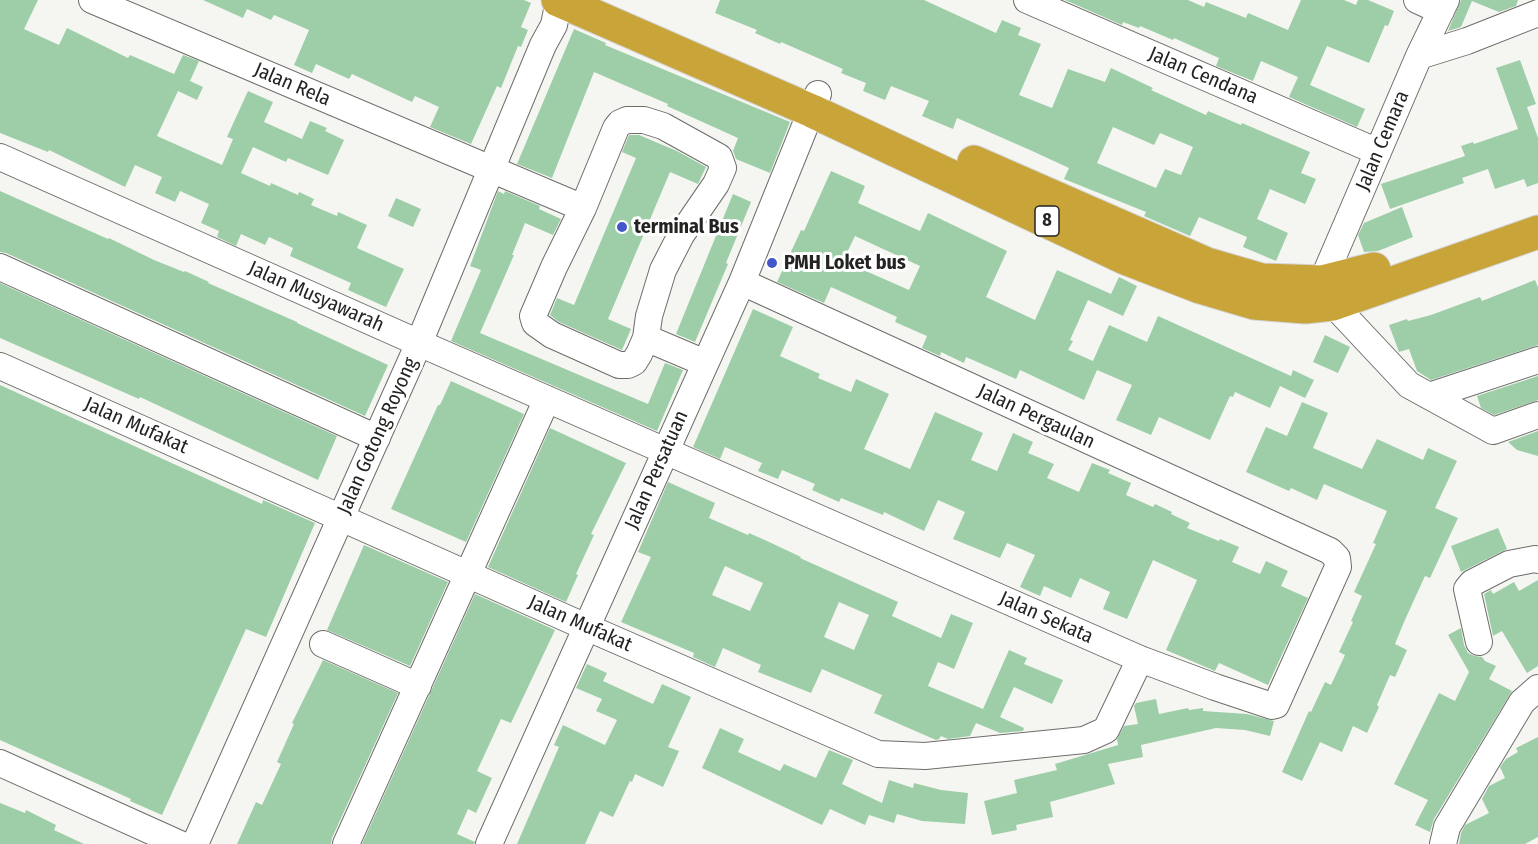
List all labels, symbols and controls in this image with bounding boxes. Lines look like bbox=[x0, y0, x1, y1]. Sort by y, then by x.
street label: Jalan Cendana bbox=[1145, 42, 1261, 110]
street label: Jalan Rela bbox=[250, 58, 334, 112]
street label: Jalan Cemara bbox=[1351, 87, 1415, 195]
road number: 8 bbox=[1035, 206, 1059, 236]
place label: terminal Bus bbox=[634, 215, 739, 239]
marker: terminal Bus bbox=[615, 220, 629, 234]
place label: PMH Loket bus bbox=[784, 251, 906, 275]
street label: Jalan Musyawarah bbox=[244, 256, 388, 338]
marker: PMH Loket bus bbox=[765, 256, 779, 270]
street label: Jalan Gotong Royong bbox=[333, 354, 423, 518]
street label: Jalan Pergaulan bbox=[974, 379, 1098, 455]
street label: Jalan Mufakat bbox=[80, 393, 192, 459]
street label: Jalan Persatuan bbox=[620, 407, 694, 533]
street label: Jalan Sekata bbox=[995, 587, 1097, 649]
street label: Jalan Mufakat bbox=[524, 591, 636, 657]

